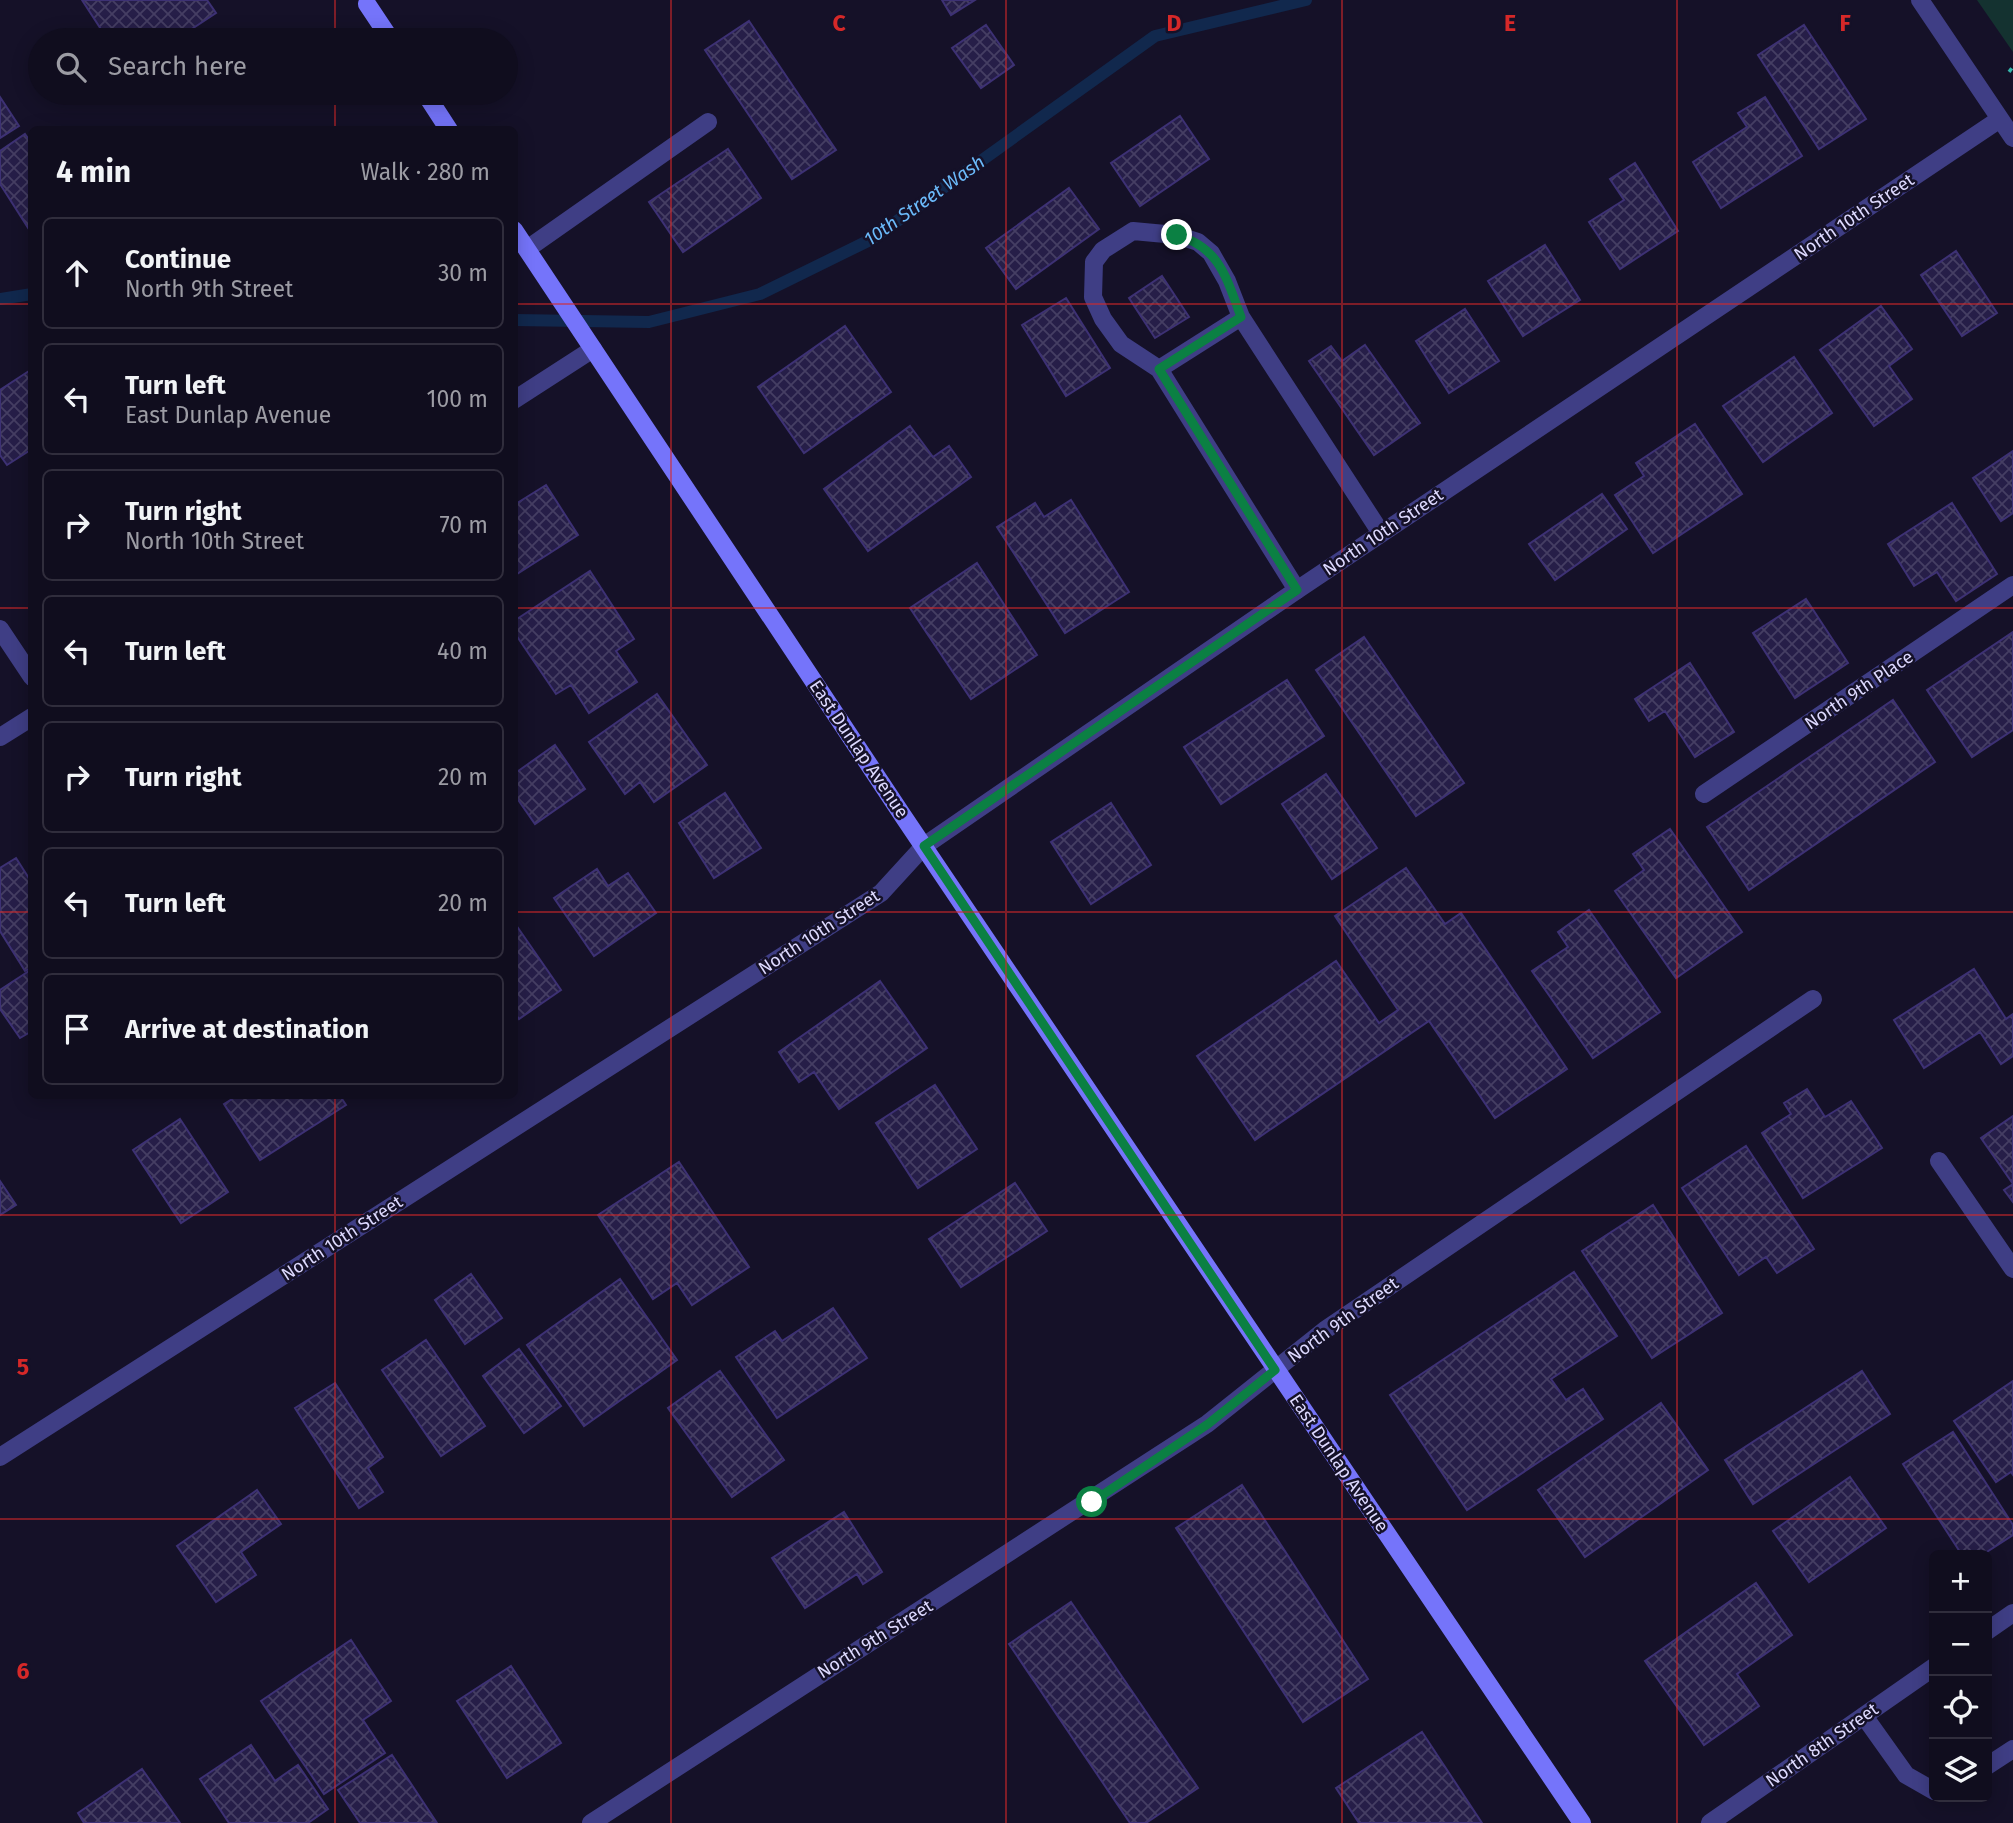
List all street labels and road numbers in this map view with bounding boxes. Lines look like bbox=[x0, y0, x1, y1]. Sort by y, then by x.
street label: North 10th Street bbox=[1790, 168, 1919, 265]
street label: North 10th Street bbox=[1319, 483, 1448, 580]
street label: North 9th Place bbox=[1801, 646, 1917, 734]
street label: East Dunlap Avenue bbox=[805, 676, 913, 822]
street label: North 10th Street bbox=[754, 884, 884, 979]
street label: North 10th Street bbox=[277, 1190, 407, 1285]
street label: North 9th Street bbox=[1283, 1272, 1403, 1368]
street label: East Dunlap Avenue bbox=[1285, 1390, 1393, 1536]
street label: North 9th Street bbox=[813, 1595, 937, 1683]
street label: North 8th Street bbox=[1762, 1698, 1883, 1792]

